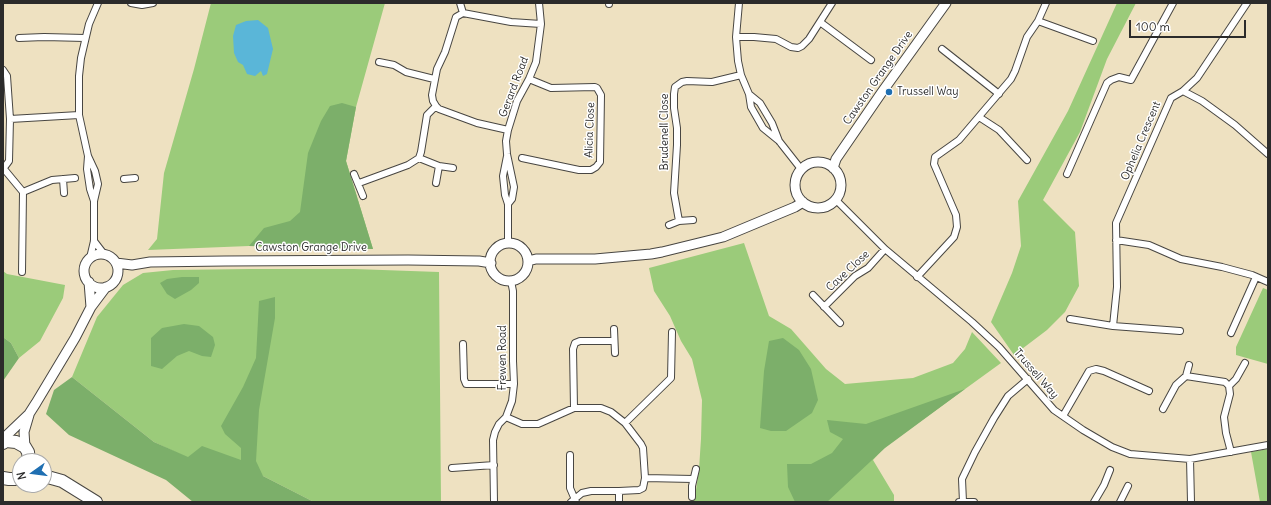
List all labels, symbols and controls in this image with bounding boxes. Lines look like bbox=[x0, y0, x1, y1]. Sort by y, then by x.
scale bar bbox=[1131, 12, 1248, 38]
text: 100 m bbox=[1136, 19, 1170, 34]
street label: Cawston Grange Drive bbox=[841, 28, 915, 128]
street label: Gerard Road bbox=[496, 55, 532, 119]
place label: Trussell Way bbox=[897, 85, 959, 99]
marker: Trussell Way bbox=[884, 87, 894, 97]
street label: Brudenell Close bbox=[658, 93, 672, 171]
street label: Ophelia Crescent bbox=[1118, 100, 1164, 182]
street label: Alicia Close bbox=[582, 102, 598, 158]
street label: Cawston Grange Drive bbox=[255, 241, 367, 255]
street label: Cave Close bbox=[824, 248, 872, 294]
street label: Frewen Road bbox=[496, 325, 510, 391]
street label: Trussell Way bbox=[1011, 346, 1061, 402]
north arrow bbox=[12, 453, 52, 493]
text: N bbox=[14, 470, 29, 481]

